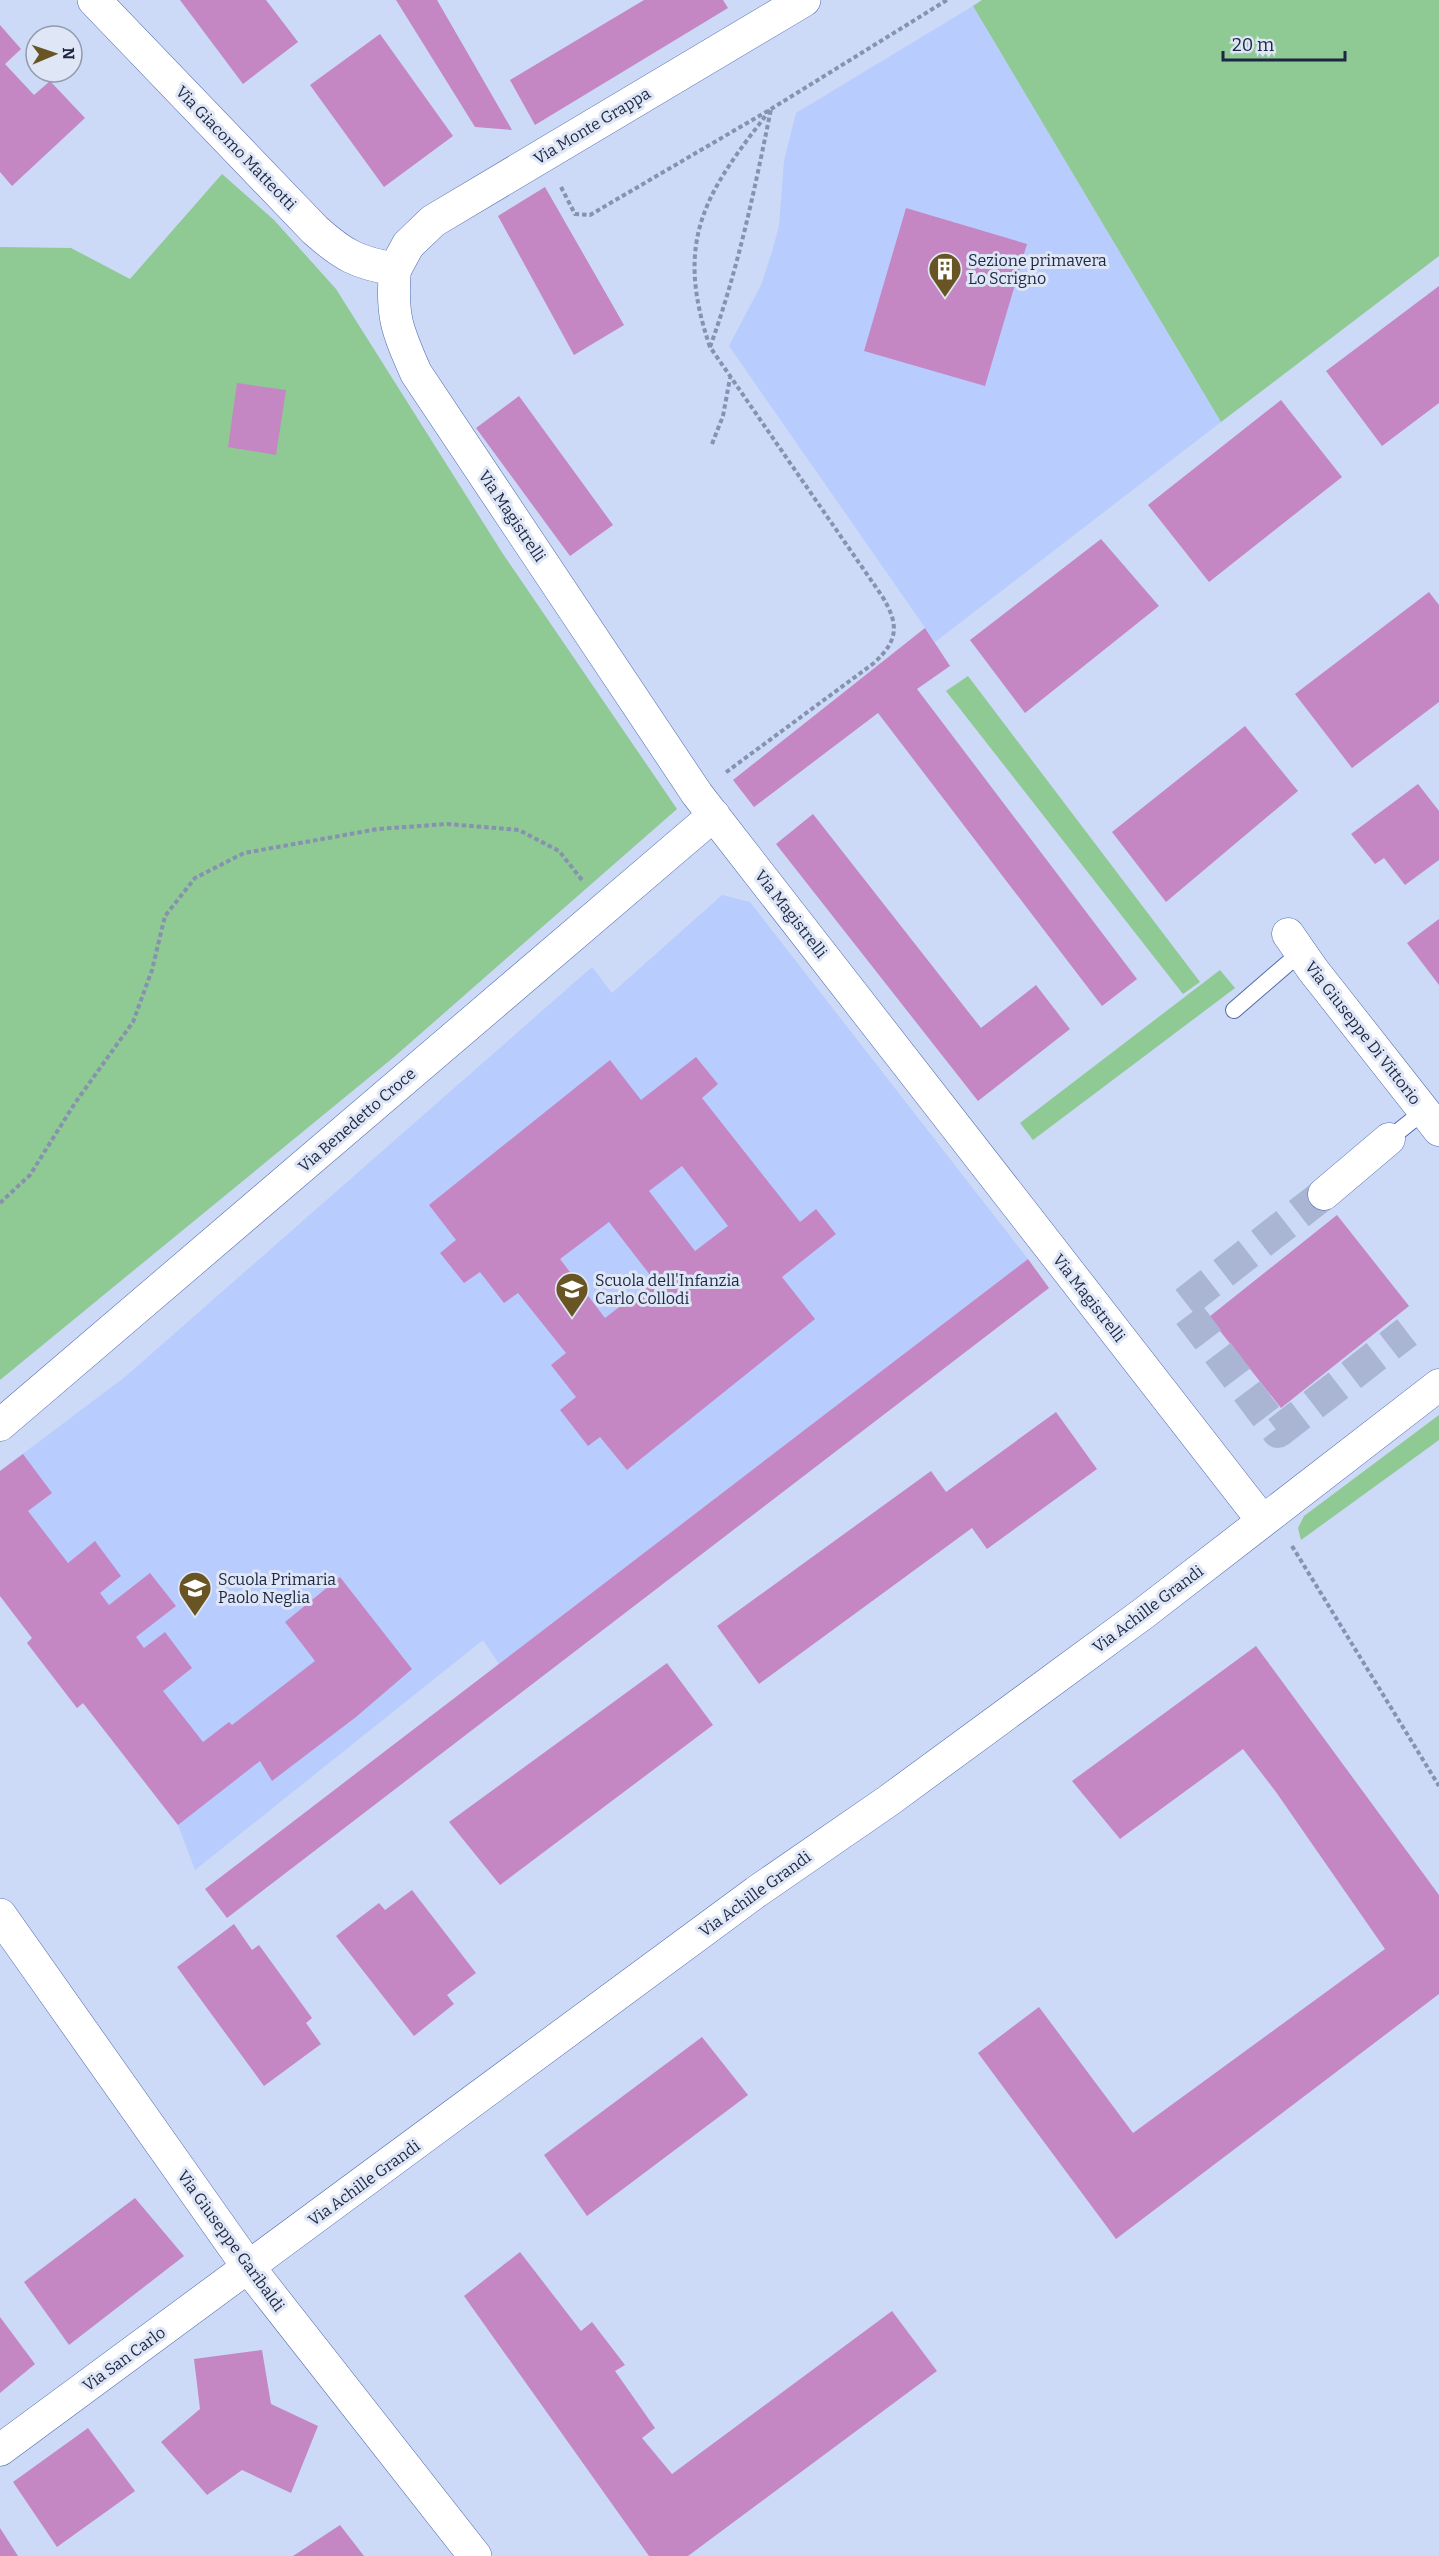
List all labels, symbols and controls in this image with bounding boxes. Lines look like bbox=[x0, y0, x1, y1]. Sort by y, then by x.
north arrow bbox=[24, 24, 84, 84]
scale bar bbox=[1223, 24, 1344, 62]
text: 20 m bbox=[1232, 34, 1274, 56]
text: N bbox=[59, 47, 78, 60]
street label: Via Giacomo Matteotti bbox=[172, 82, 300, 214]
street label: Via Monte Grappa bbox=[530, 84, 654, 168]
building icon: Sezione primavera Lo Scrigno bbox=[927, 251, 963, 298]
place label: Sezione primavera Lo Scrigno bbox=[968, 251, 1107, 288]
street label: Via Magistrelli bbox=[474, 467, 550, 565]
street label: Via Magistrelli bbox=[751, 866, 831, 962]
street label: Via Giuseppe Di Vittorio bbox=[1301, 958, 1425, 1108]
street label: Via Benedetto Croce bbox=[295, 1064, 419, 1176]
street label: Via Magistrelli bbox=[1049, 1250, 1129, 1346]
school or university icon: Scuola dell'Infanzia Carlo Collodi bbox=[554, 1271, 590, 1318]
place label: Scuola dell'Infanzia Carlo Collodi bbox=[595, 1271, 740, 1308]
street label: Via Achille Grandi bbox=[1089, 1561, 1207, 1657]
school or university icon: Scuola Primaria Paolo Neglia bbox=[177, 1570, 213, 1617]
place label: Scuola Primaria Paolo Neglia bbox=[218, 1570, 336, 1607]
street label: Via Achille Grandi bbox=[696, 1847, 815, 1941]
street label: Via Achille Grandi bbox=[305, 2136, 424, 2230]
street label: Via Giuseppe Garibaldi bbox=[173, 2167, 289, 2315]
street label: Via San Carlo bbox=[79, 2323, 169, 2395]

